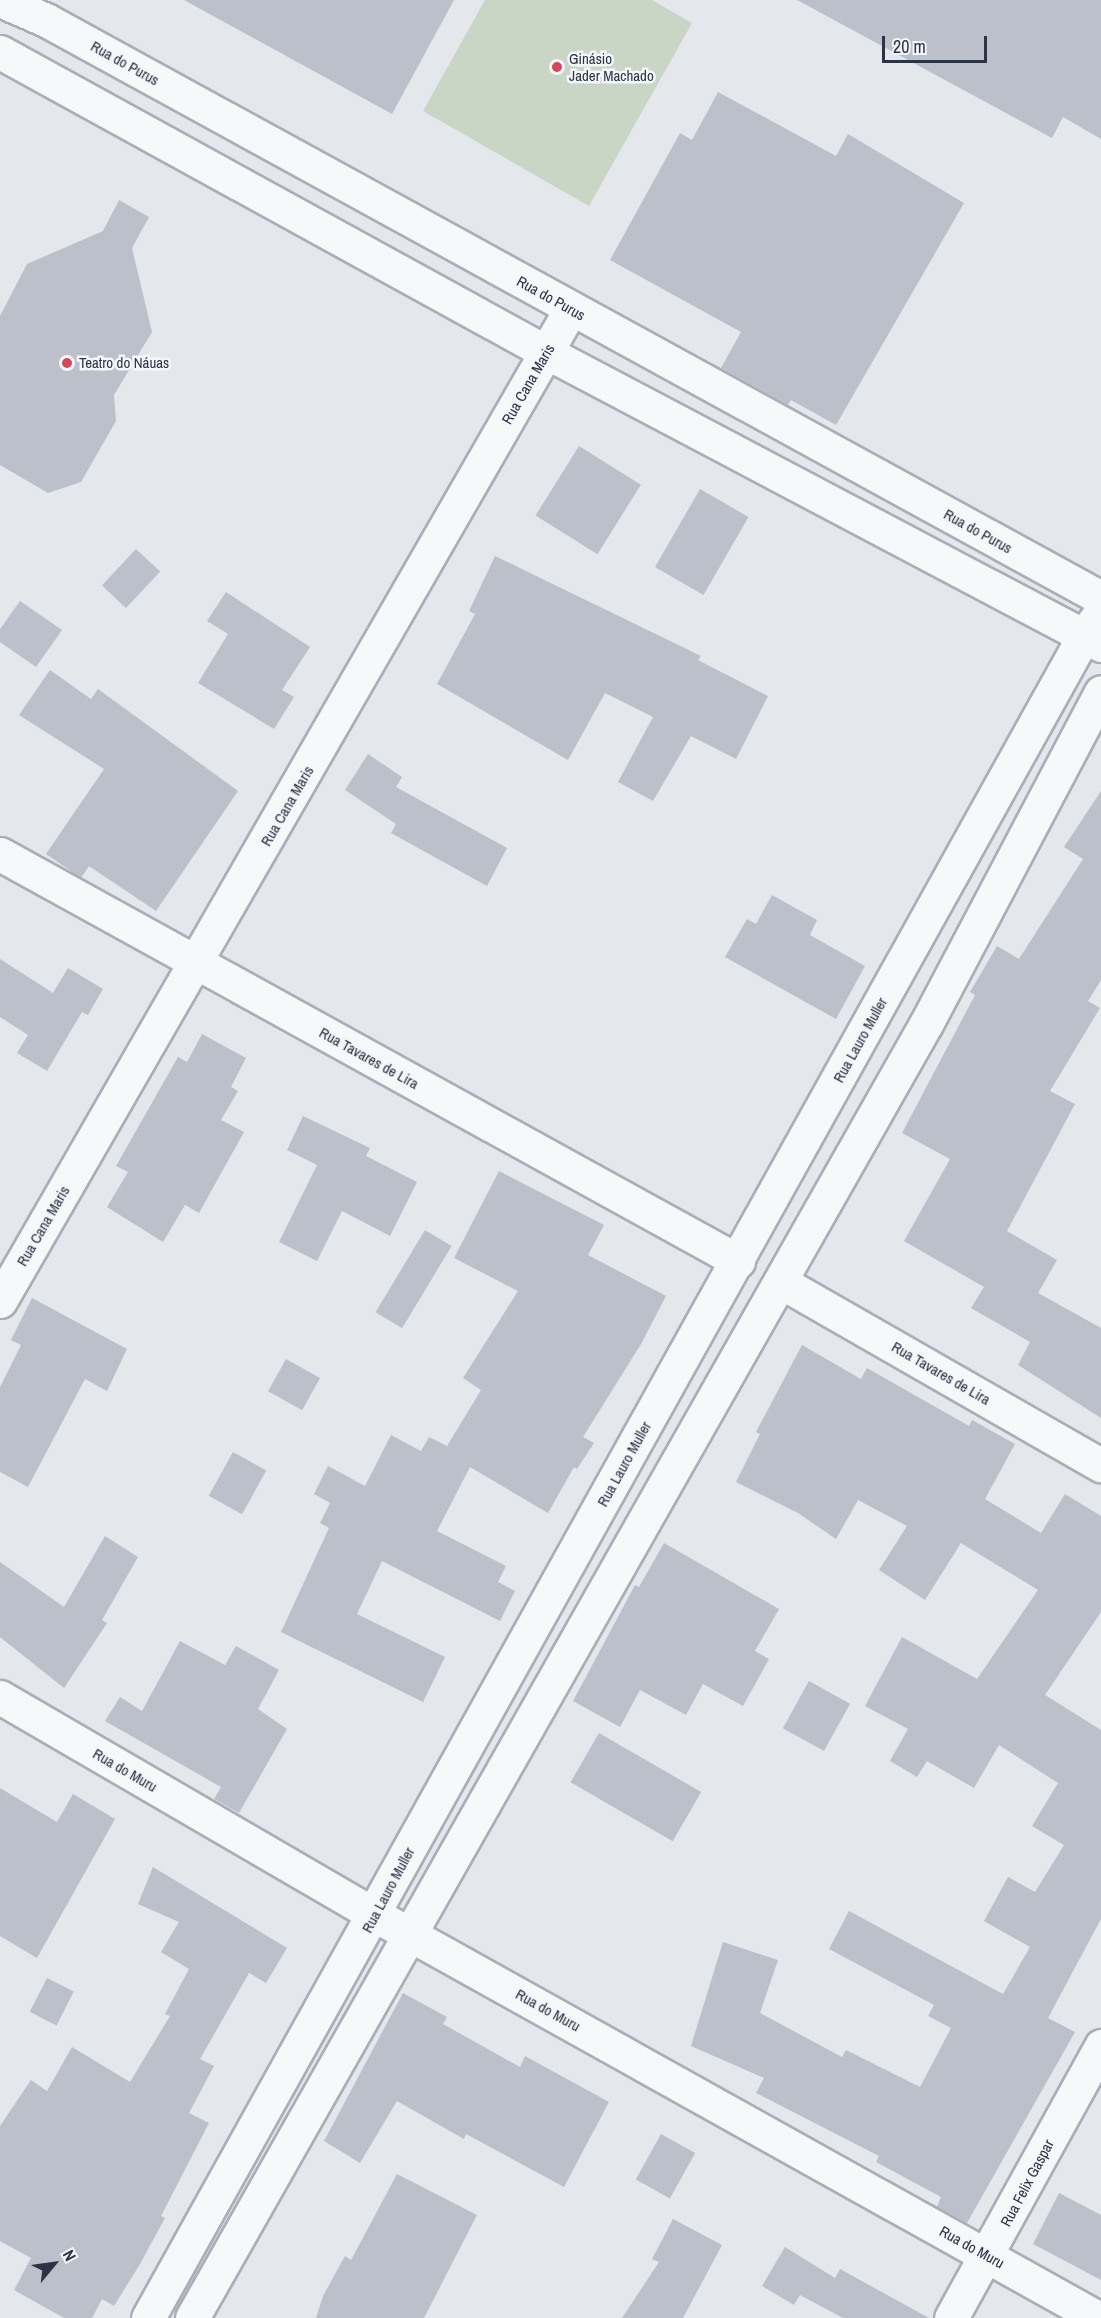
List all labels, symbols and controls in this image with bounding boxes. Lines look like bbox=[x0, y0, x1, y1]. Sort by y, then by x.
scale bar bbox=[885, 24, 990, 62]
text: 20 m bbox=[893, 34, 926, 59]
street label: Rua do Purus bbox=[88, 37, 162, 89]
place label: Ginásio Jader Machado bbox=[569, 49, 654, 84]
marker: Ginásio Jader Machado bbox=[550, 60, 564, 74]
street label: Rua do Purus bbox=[514, 272, 588, 324]
street label: Rua Cana Maris bbox=[498, 341, 558, 427]
place label: Teatro do Náuas bbox=[79, 354, 169, 372]
marker: Teatro do Náuas bbox=[60, 356, 74, 370]
street label: Rua do Purus bbox=[941, 505, 1015, 557]
street label: Rua Cana Maris bbox=[257, 763, 317, 849]
street label: Rua Lauro Muller bbox=[829, 994, 891, 1086]
street label: Rua Tavares de Lira bbox=[316, 1023, 422, 1093]
street label: Rua Cana Maris bbox=[13, 1183, 73, 1269]
street label: Rua Tavares de Lira bbox=[888, 1337, 994, 1409]
street label: Rua Lauro Muller bbox=[593, 1418, 655, 1510]
street label: Rua do Muru bbox=[90, 1744, 160, 1796]
street label: Rua Lauro Muller bbox=[358, 1844, 418, 1936]
street label: Rua do Muru bbox=[513, 1985, 583, 2035]
street label: Rua Felix Gaspar bbox=[997, 2136, 1057, 2230]
street label: Rua do Muru bbox=[937, 2222, 1007, 2272]
north arrow bbox=[24, 2234, 84, 2294]
text: N bbox=[58, 2246, 82, 2265]

